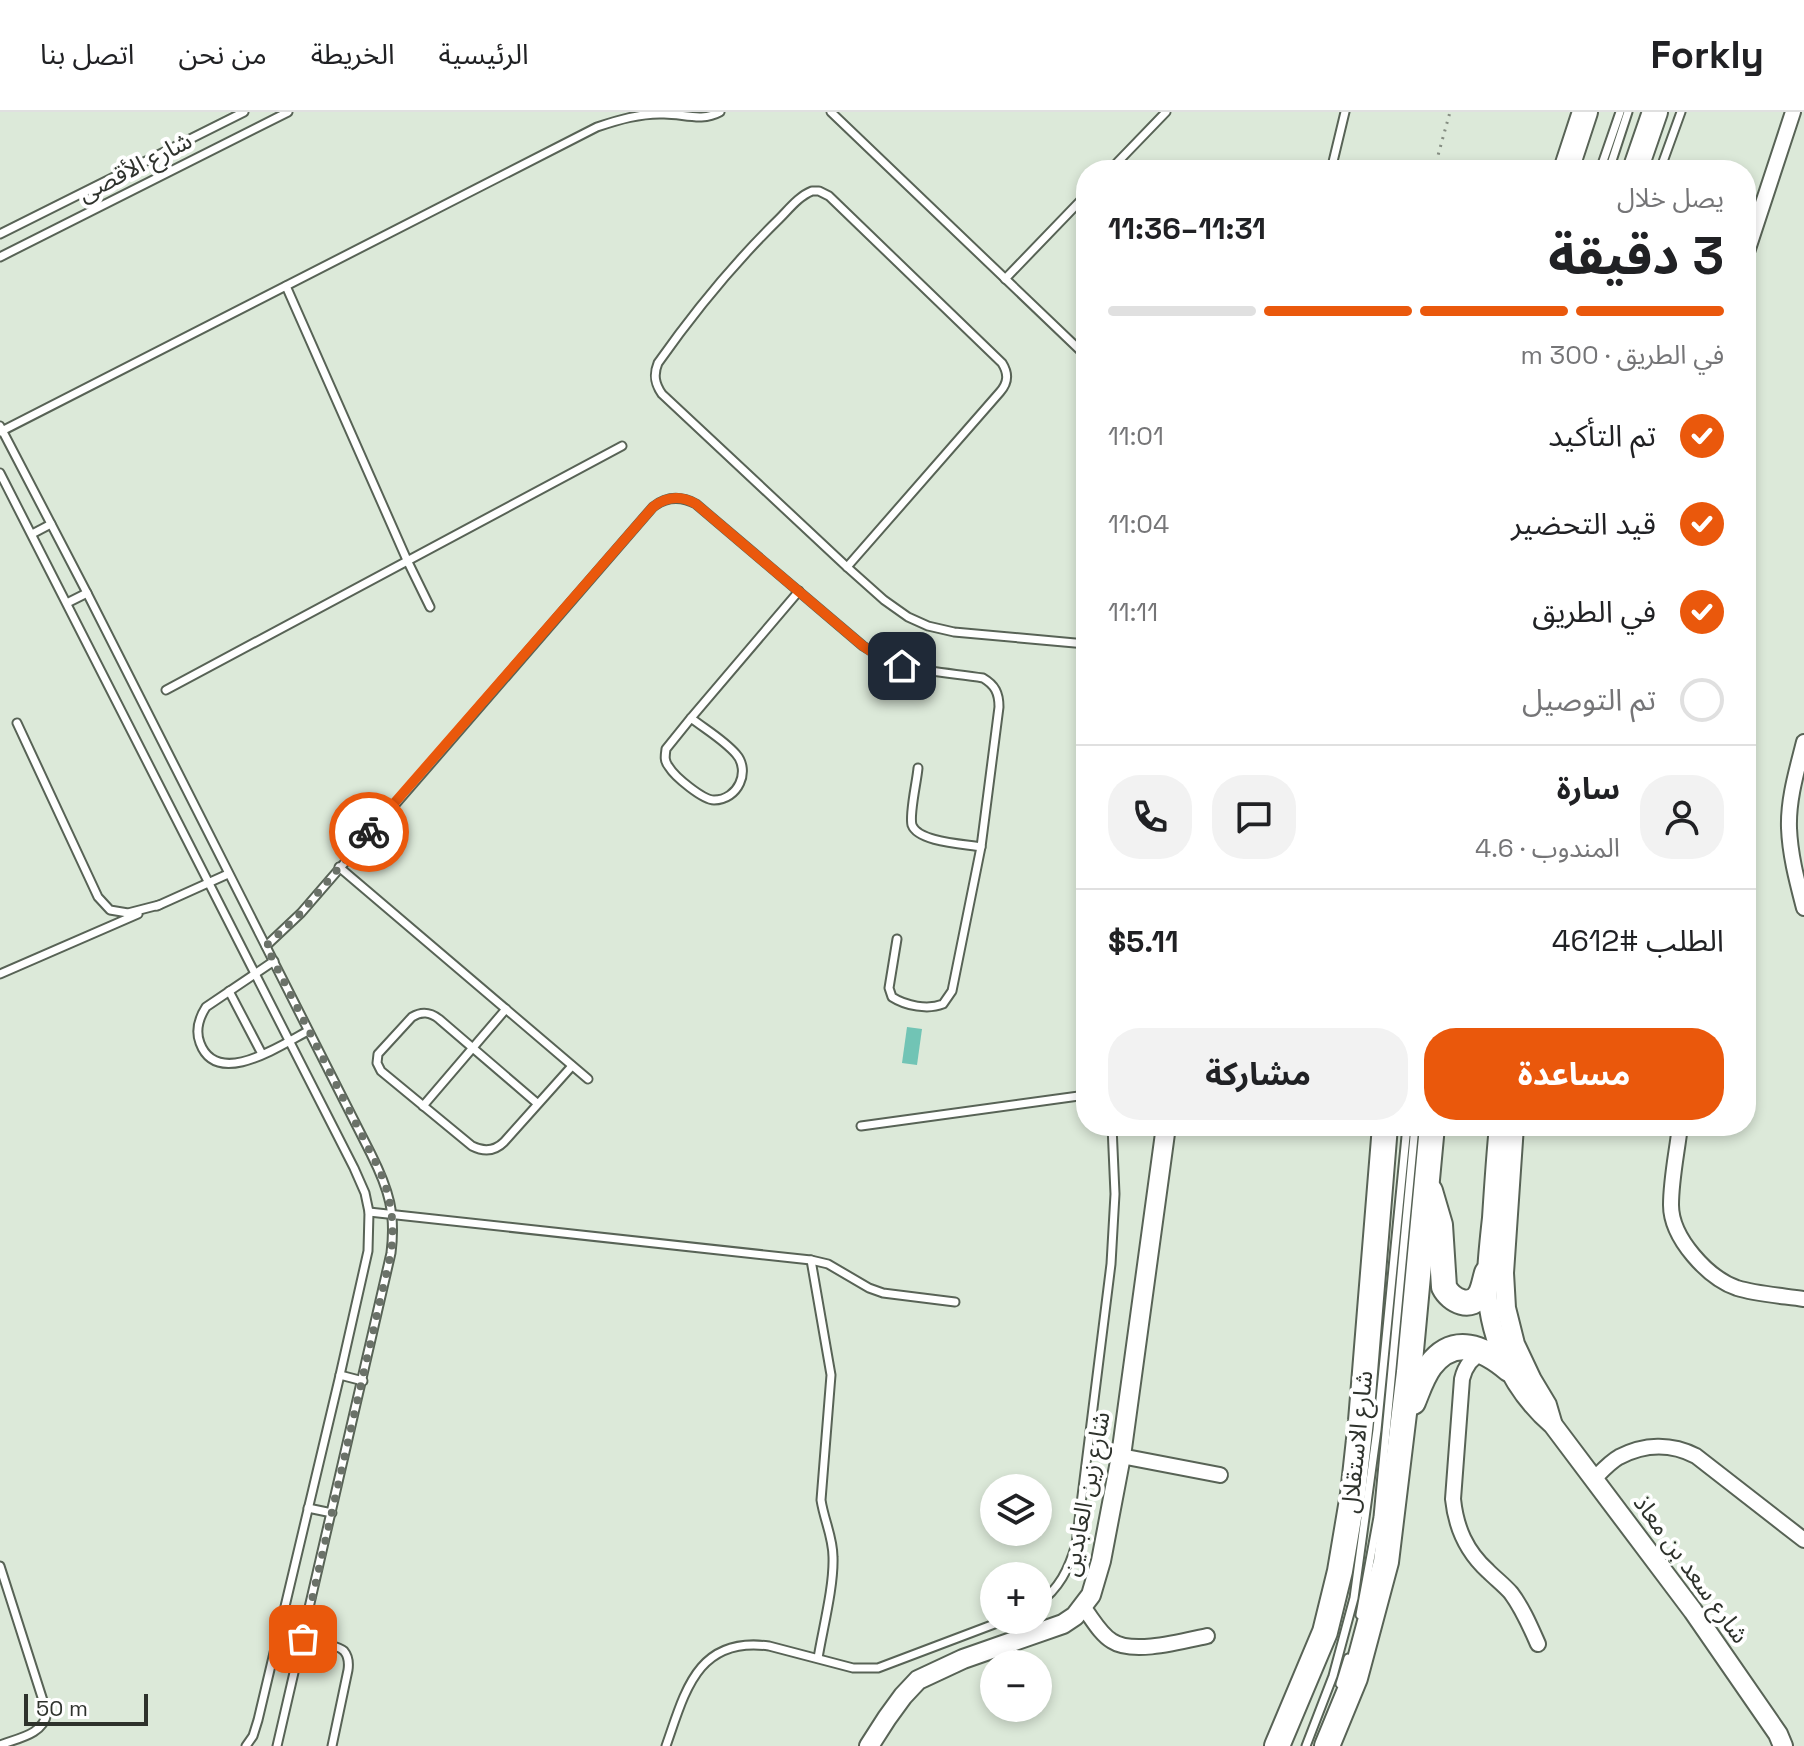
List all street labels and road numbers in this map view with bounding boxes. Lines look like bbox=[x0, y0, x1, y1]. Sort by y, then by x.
street label: شارع الأقصى bbox=[73, 125, 198, 210]
street label: شارع الاستقلال bbox=[1334, 1369, 1381, 1515]
street label: شارع زين العابدين bbox=[1054, 1409, 1119, 1579]
street label: شارع سعد بن معاذ bbox=[1625, 1488, 1756, 1651]

